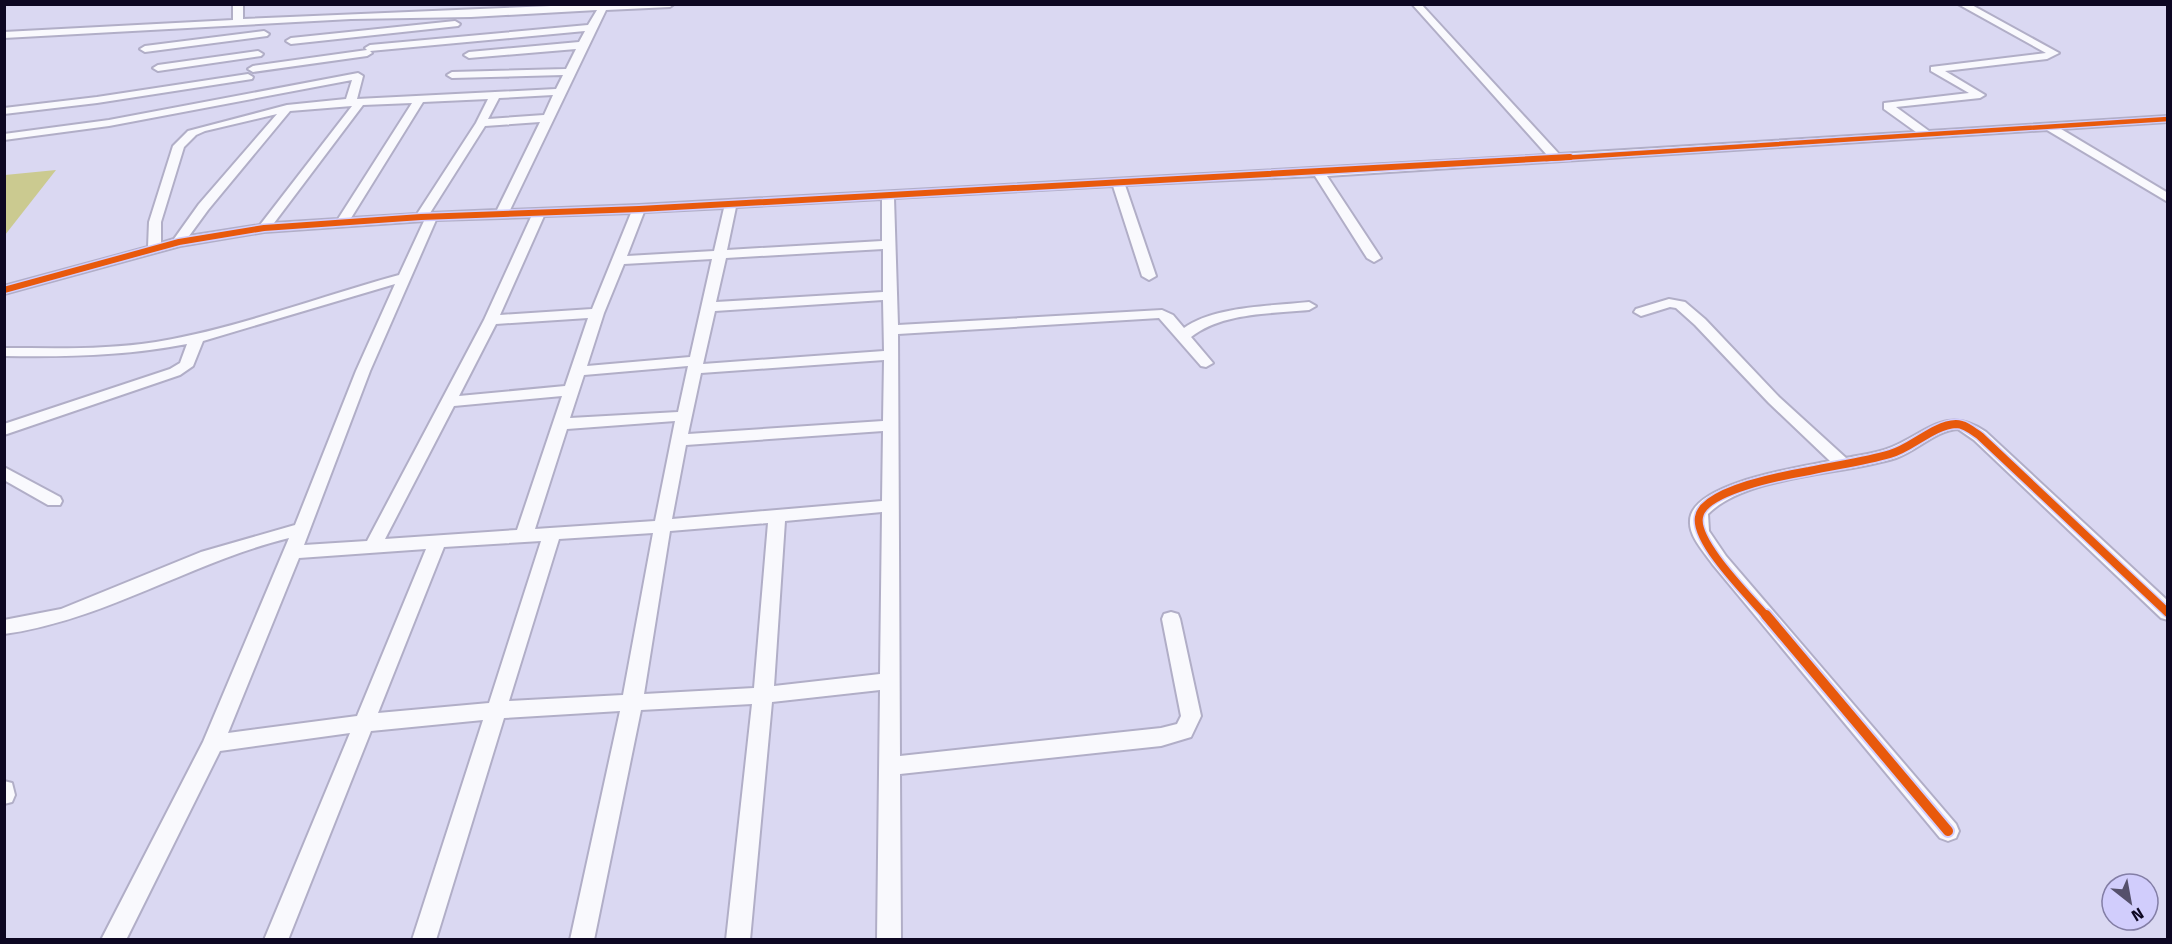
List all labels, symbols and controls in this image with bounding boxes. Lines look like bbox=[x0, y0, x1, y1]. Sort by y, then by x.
north arrow bbox=[2100, 872, 2160, 932]
text: N bbox=[2128, 904, 2147, 925]

